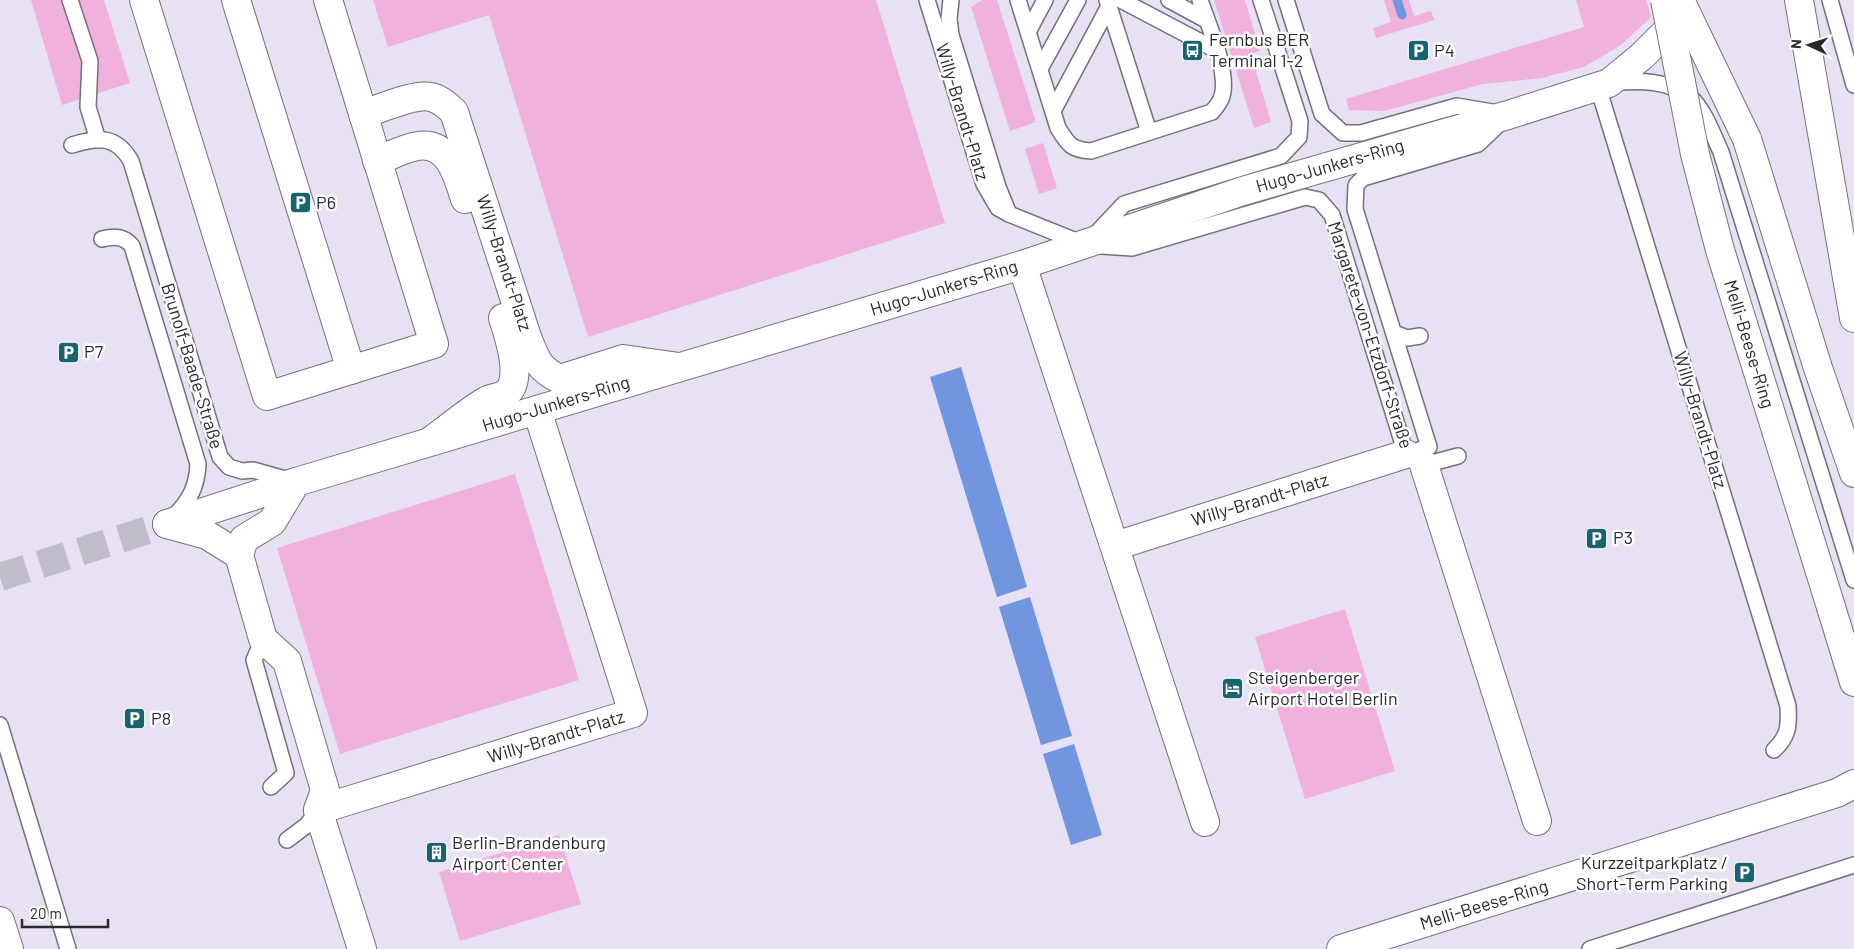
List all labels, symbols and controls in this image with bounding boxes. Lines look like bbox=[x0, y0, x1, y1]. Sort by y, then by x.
north arrow bbox=[1784, 20, 1834, 70]
place label: Fernbus BER Terminal 1-2 bbox=[1209, 28, 1309, 71]
bus stop icon: Fernbus BER Terminal 1-2 bbox=[1181, 38, 1205, 62]
parking icon: P4 bbox=[1406, 39, 1430, 63]
place label: P4 bbox=[1434, 39, 1455, 61]
text: N bbox=[1787, 39, 1804, 49]
street label: Willy-Brandt-Platz bbox=[932, 41, 994, 183]
street label: Hugo-Junkers-Ring bbox=[1253, 133, 1406, 197]
parking icon: P6 bbox=[288, 191, 312, 215]
place label: P6 bbox=[316, 191, 336, 213]
street label: Willy-Brandt-Platz bbox=[473, 192, 537, 334]
street label: Margarete-von-Etzdorf-Straße bbox=[1324, 218, 1418, 451]
street label: Hugo-Junkers-Ring bbox=[867, 254, 1020, 320]
street label: Melli-Beese-Ring bbox=[1720, 277, 1780, 411]
street label: Brunolf-Baade-Straße bbox=[157, 280, 229, 451]
parking icon: P7 bbox=[56, 340, 80, 364]
place label: P7 bbox=[84, 340, 104, 362]
street label: Willy-Brandt-Platz bbox=[1670, 349, 1732, 491]
street label: Hugo-Junkers-Ring bbox=[479, 370, 632, 436]
street label: Willy-Brandt-Platz bbox=[1189, 468, 1331, 530]
parking icon: P3 bbox=[1585, 526, 1609, 550]
place label: P3 bbox=[1613, 526, 1633, 548]
place label: Steigenberger Airport Hotel Berlin bbox=[1248, 666, 1398, 709]
hotel icon: Steigenberger Airport Hotel Berlin bbox=[1220, 676, 1244, 700]
street label: Willy-Brandt-Platz bbox=[485, 705, 627, 767]
parking icon: P8 bbox=[123, 707, 147, 731]
place label: P8 bbox=[151, 707, 171, 729]
place label: Berlin-Brandenburg Airport Center bbox=[452, 831, 606, 874]
building icon: Berlin-Brandenburg Airport Center bbox=[424, 841, 448, 865]
place label: Kurzzeitparkplatz / Short-Term Parking bbox=[1576, 851, 1728, 894]
parking icon: Kurzzeitparkplatz / Short-Term Parking bbox=[1732, 861, 1756, 885]
street label: Melli-Beese-Ring bbox=[1417, 874, 1551, 934]
scale bar bbox=[22, 896, 109, 928]
text: 20 m bbox=[30, 904, 62, 922]

